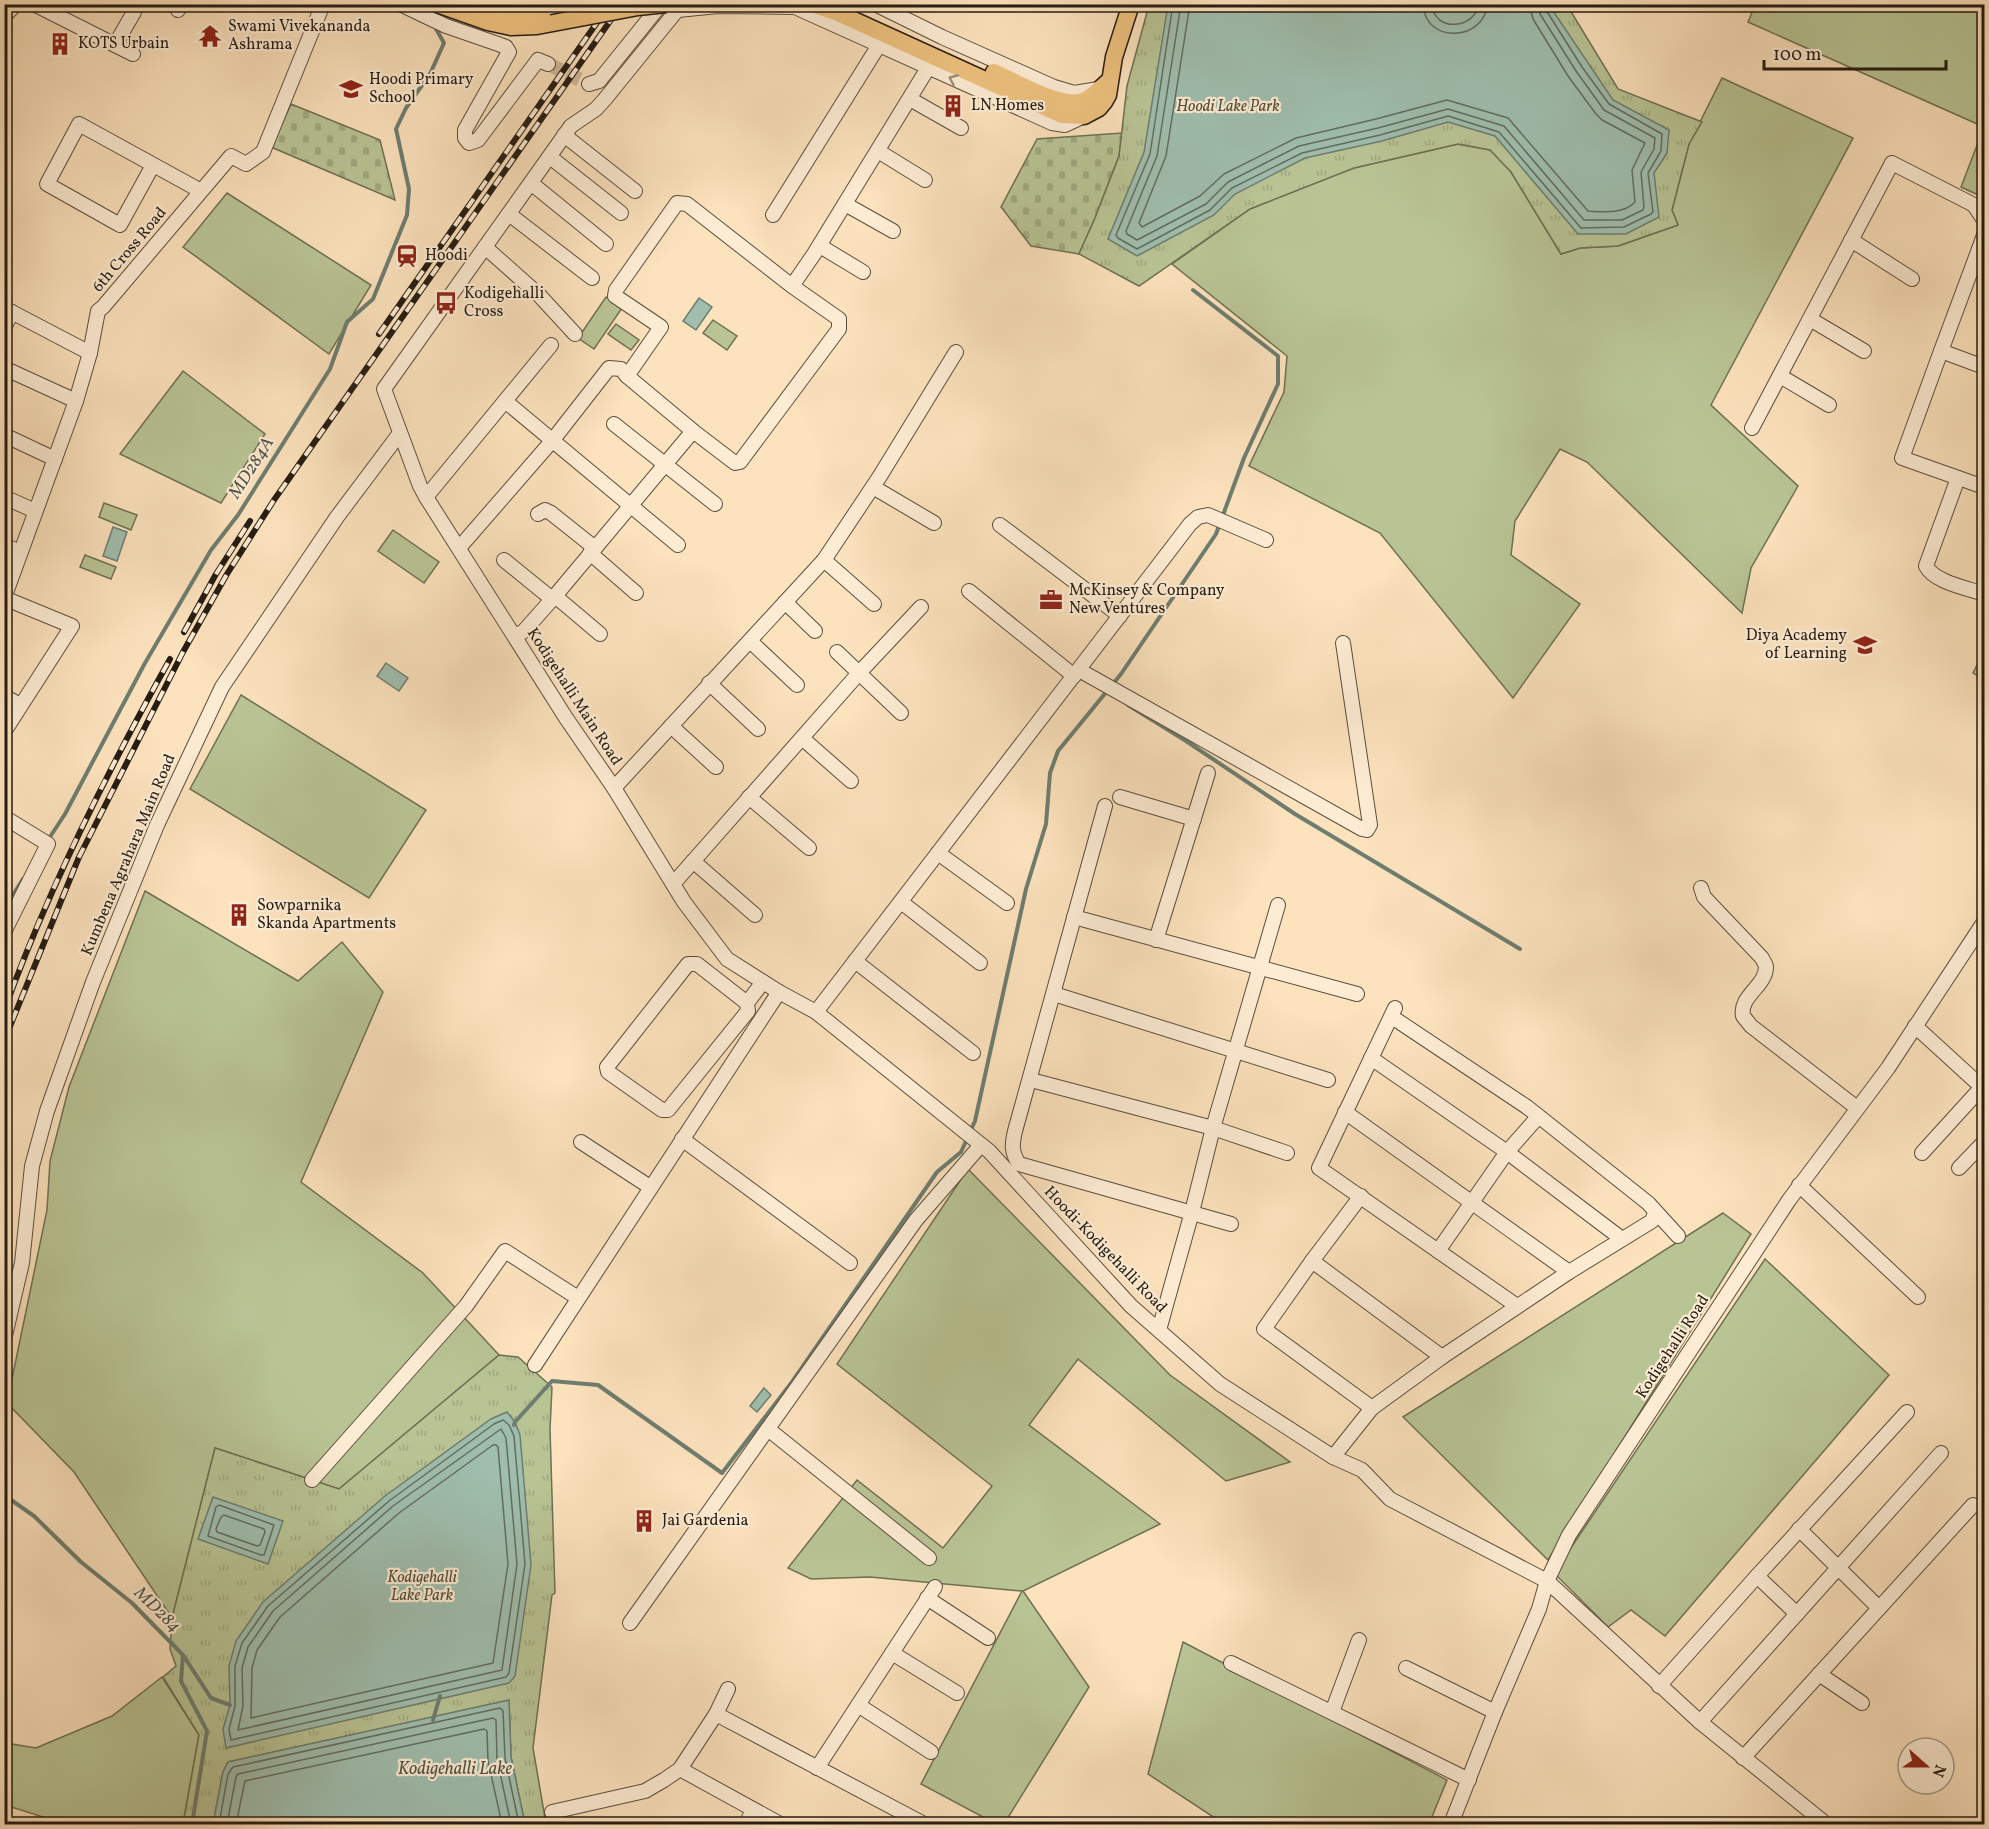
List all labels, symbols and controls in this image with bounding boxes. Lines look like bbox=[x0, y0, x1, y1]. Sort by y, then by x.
place label: Swami Vivekananda Ashrama bbox=[228, 16, 371, 56]
temple icon: Swami Vivekananda Ashrama bbox=[197, 23, 223, 49]
building icon: KOTS Urbain bbox=[47, 31, 73, 57]
place label: KOTS Urbain bbox=[78, 33, 169, 55]
scale bar bbox=[1764, 33, 1946, 71]
text: 100 m bbox=[1773, 43, 1822, 68]
place label: Hoodi Primary School bbox=[369, 69, 474, 109]
one-way arrow bbox=[948, 75, 959, 87]
school or university icon: Hoodi Primary School bbox=[338, 76, 364, 102]
building icon: LN Homes bbox=[940, 93, 966, 119]
place label: LN Homes bbox=[971, 95, 1044, 117]
park label: Hoodi Lake Park bbox=[1176, 96, 1280, 118]
street label: 6th Cross Road bbox=[88, 203, 172, 297]
station icon: Hoodi bbox=[394, 243, 420, 269]
place label: Hoodi bbox=[425, 245, 468, 267]
place label: Kodigehalli Cross bbox=[464, 283, 544, 323]
bus stop icon: Kodigehalli Cross bbox=[433, 290, 459, 316]
water label: MD284A bbox=[223, 432, 281, 505]
place label: McKinsey & Company New Ventures bbox=[1069, 580, 1225, 620]
office icon: McKinsey & Company New Ventures bbox=[1038, 587, 1064, 613]
street label: Kodigehalli Main Road bbox=[521, 624, 627, 770]
place label: Diya Academy of Learning bbox=[1746, 625, 1847, 665]
school or university icon: Diya Academy of Learning bbox=[1852, 632, 1878, 658]
street label: Kumbena Agrahara Main Road bbox=[76, 751, 182, 959]
place label: Sowparnika Skanda Apartments bbox=[257, 895, 396, 935]
building icon: Sowparnika Skanda Apartments bbox=[226, 902, 252, 928]
street label: Hoodi-Kodigehalli Road bbox=[1038, 1182, 1172, 1318]
street label: Kodigehalli Road bbox=[1631, 1291, 1715, 1403]
building icon: Jai Gardenia bbox=[631, 1508, 657, 1534]
place label: Jai Gardenia bbox=[662, 1510, 749, 1532]
park label: Kodigehalli Lake Park bbox=[387, 1567, 458, 1607]
water label: MD284 bbox=[127, 1581, 186, 1639]
north arrow bbox=[1896, 1736, 1956, 1796]
water label: Kodigehalli Lake bbox=[398, 1757, 513, 1782]
text: N bbox=[1926, 1761, 1950, 1780]

